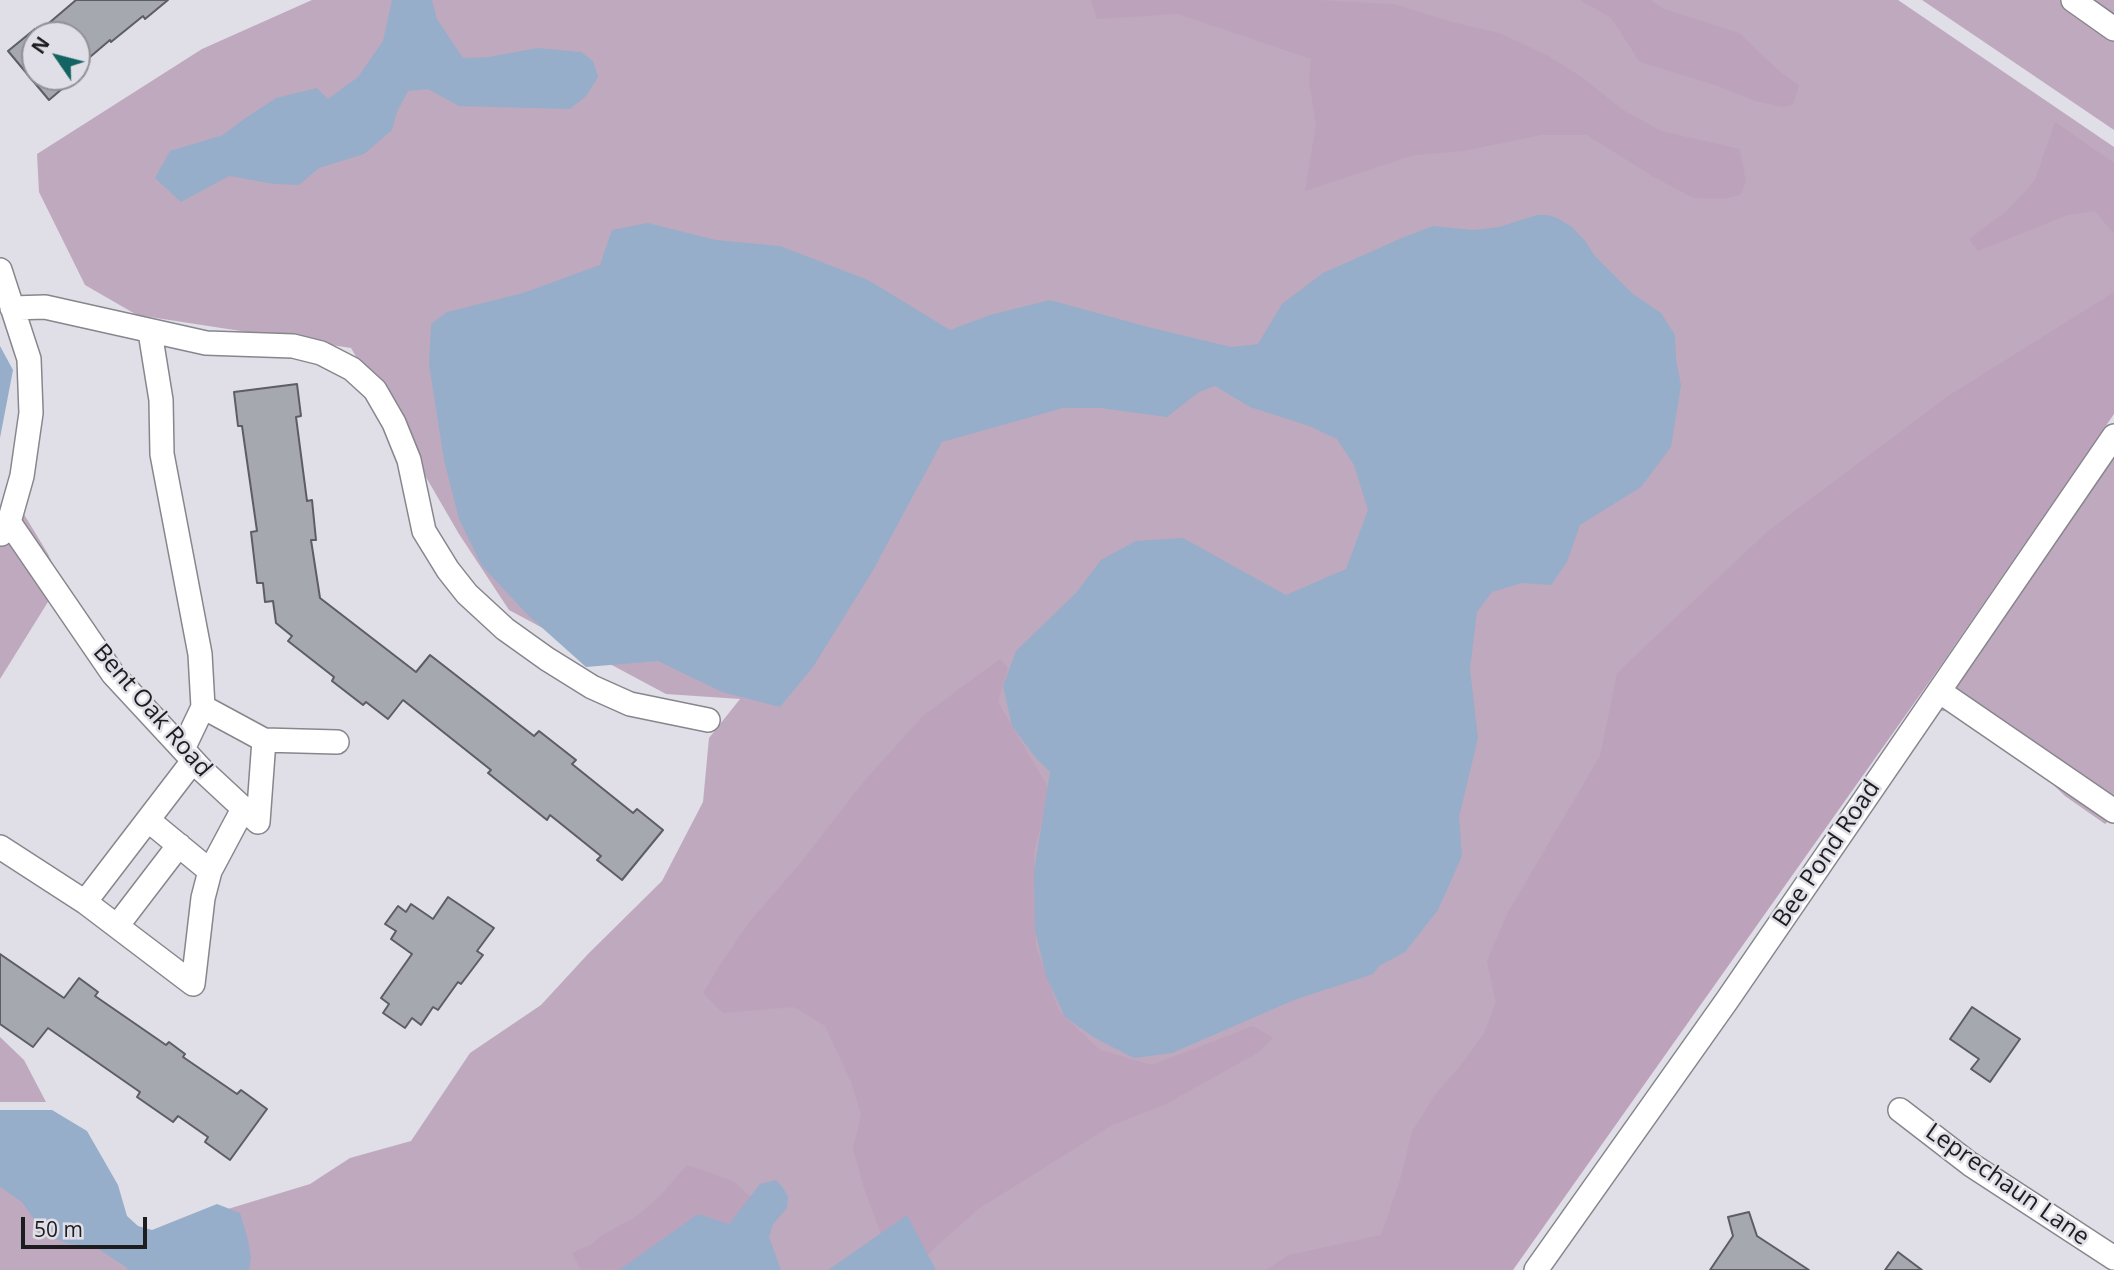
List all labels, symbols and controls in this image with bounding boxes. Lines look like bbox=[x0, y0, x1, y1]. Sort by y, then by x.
north arrow bbox=[21, 21, 91, 91]
text: N bbox=[25, 31, 56, 59]
street label: Bent Oak Road bbox=[86, 639, 218, 783]
street label: Bee Pond Road bbox=[1767, 775, 1887, 933]
street label: Leprechaun Lane bbox=[1920, 1118, 2094, 1252]
scale bar bbox=[24, 1204, 150, 1248]
text: 50 m bbox=[34, 1215, 83, 1243]

